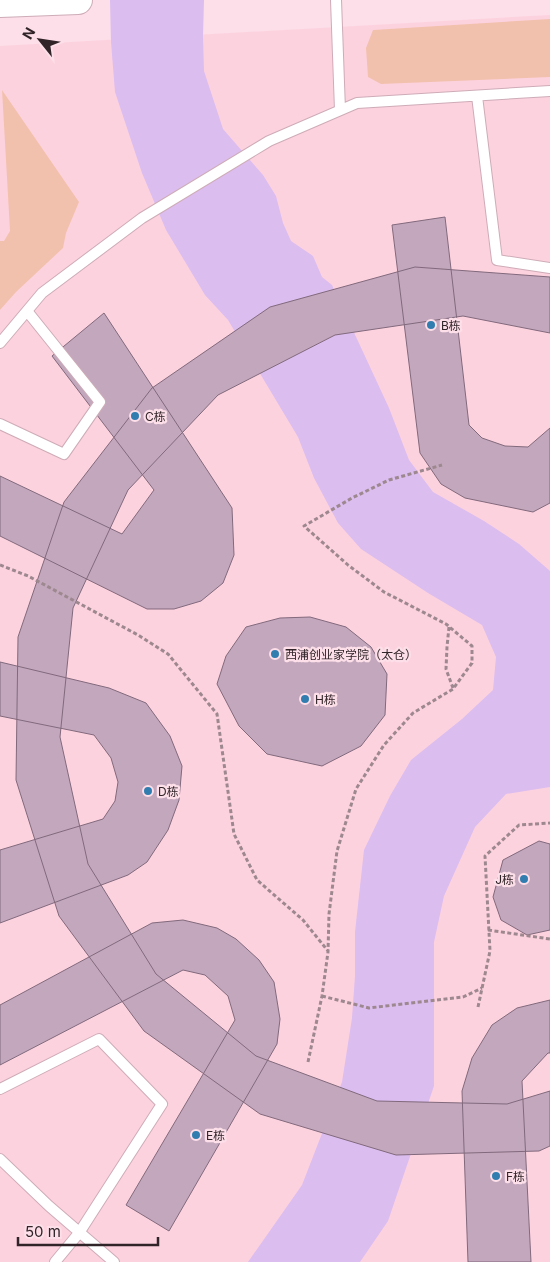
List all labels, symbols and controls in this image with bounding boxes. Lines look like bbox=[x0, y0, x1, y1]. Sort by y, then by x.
north arrow bbox=[15, 15, 65, 65]
text: N bbox=[18, 24, 38, 42]
place label: B栋 bbox=[441, 318, 461, 333]
marker: B栋 bbox=[425, 319, 437, 331]
place label: C栋 bbox=[145, 409, 166, 424]
marker: C栋 bbox=[129, 410, 141, 422]
place label: 西浦创业家学院（太仓） bbox=[285, 647, 417, 662]
marker: 西浦创业家学院（太仓） bbox=[269, 648, 281, 660]
place label: H栋 bbox=[315, 692, 336, 707]
marker: H栋 bbox=[299, 693, 311, 705]
place label: D栋 bbox=[158, 784, 179, 799]
marker: D栋 bbox=[142, 785, 154, 797]
place label: J栋 bbox=[495, 872, 514, 887]
marker: J栋 bbox=[518, 873, 530, 885]
place label: E栋 bbox=[206, 1128, 225, 1143]
marker: E栋 bbox=[190, 1129, 202, 1141]
place label: F栋 bbox=[506, 1169, 525, 1184]
marker: F栋 bbox=[490, 1170, 502, 1182]
scale bar bbox=[18, 1214, 158, 1246]
text: 50 m bbox=[25, 1222, 61, 1241]

